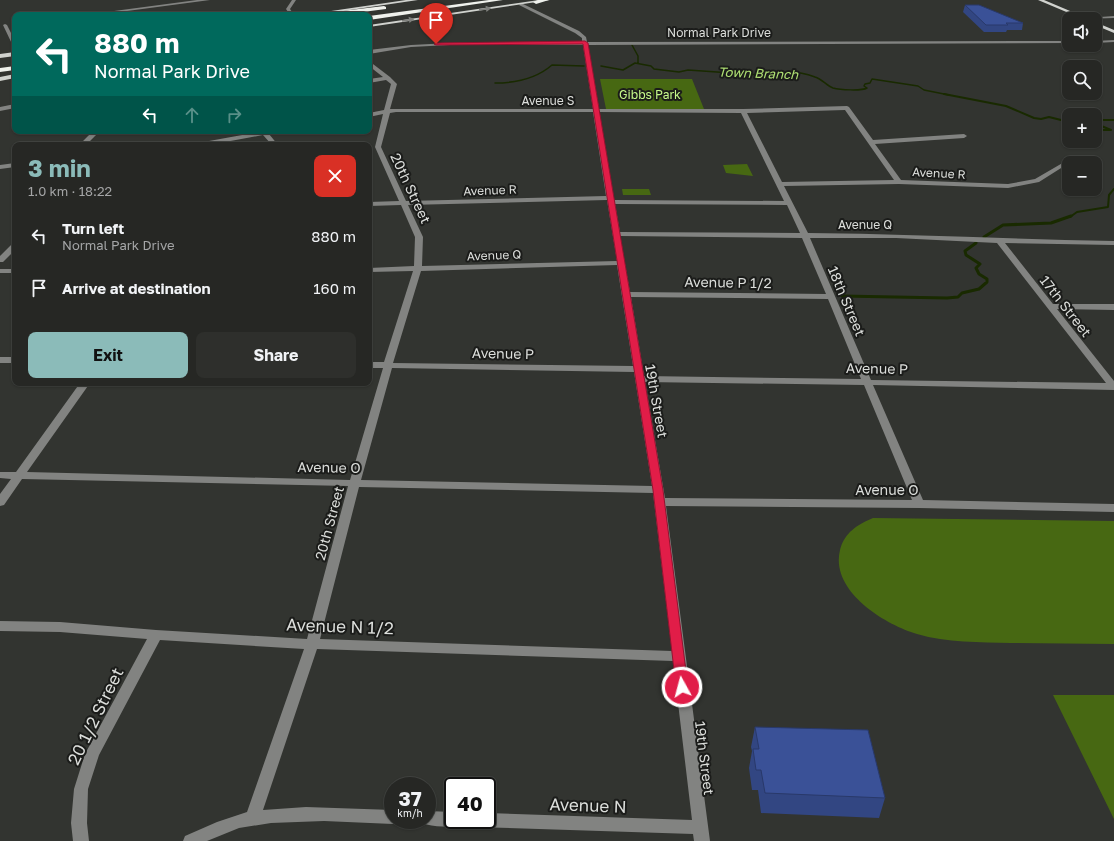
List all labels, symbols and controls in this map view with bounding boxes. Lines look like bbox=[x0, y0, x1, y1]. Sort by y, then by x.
pin bbox=[419, 3, 453, 44]
one-way arrow bbox=[479, 6, 491, 12]
icon: arrive bbox=[425, 9, 447, 31]
map controls bbox=[1062, 12, 1102, 196]
button: sound bbox=[1062, 12, 1102, 52]
one-way arrow bbox=[402, 17, 414, 23]
street label: Normal Park Drive bbox=[667, 25, 771, 40]
text: 880 m bbox=[94, 26, 180, 59]
icon: left bbox=[28, 28, 80, 80]
text: Normal Park Drive bbox=[94, 60, 250, 82]
button: search bbox=[1062, 60, 1102, 100]
water label: Town Branch bbox=[718, 64, 799, 82]
park label: Gibbs Park bbox=[619, 87, 681, 102]
street label: Avenue S bbox=[521, 93, 575, 108]
icon: left bbox=[139, 104, 161, 126]
icon: ahead bbox=[181, 104, 203, 126]
icon: right bbox=[223, 104, 245, 126]
button: + bbox=[1062, 108, 1102, 148]
street label: 20th Street bbox=[387, 150, 435, 226]
text: 3 min bbox=[28, 153, 91, 182]
button: close bbox=[314, 155, 356, 197]
button: − bbox=[1062, 156, 1102, 196]
street label: Avenue R bbox=[912, 164, 966, 182]
street label: Avenue R bbox=[463, 182, 517, 198]
text: 1.0 km · 18:22 bbox=[28, 183, 112, 199]
street label: Avenue Q bbox=[838, 217, 892, 232]
text: Turn left bbox=[62, 219, 124, 237]
icon: left bbox=[28, 225, 50, 247]
text: 880 m bbox=[311, 227, 356, 245]
text: Normal Park Drive bbox=[62, 237, 175, 253]
street label: Avenue Q bbox=[467, 247, 521, 263]
street label: 18th Street bbox=[825, 263, 869, 339]
street label: 17th Street bbox=[1037, 272, 1095, 340]
street label: Avenue P 1/2 bbox=[684, 273, 772, 291]
icon: arrive bbox=[28, 277, 50, 299]
text: Arrive at destination bbox=[62, 279, 211, 297]
text: 160 m bbox=[313, 279, 356, 297]
button: Exit bbox=[28, 332, 188, 378]
button: Share bbox=[196, 332, 356, 378]
street label: Avenue P bbox=[472, 344, 534, 362]
street label: Avenue P bbox=[846, 359, 908, 377]
street label: 19th Street bbox=[642, 363, 672, 439]
street label: Avenue O bbox=[297, 458, 361, 476]
street label: Avenue O bbox=[855, 481, 919, 498]
street label: 20th Street bbox=[311, 484, 347, 562]
street label: Avenue N 1/2 bbox=[286, 614, 394, 638]
street label: 20 1/2 Street bbox=[62, 664, 128, 768]
position arrow bbox=[661, 666, 703, 708]
street label: 19th Street bbox=[692, 720, 718, 796]
speed limit sign: 40 bbox=[444, 777, 496, 829]
text: 37 bbox=[398, 786, 422, 810]
street label: Avenue N bbox=[549, 793, 627, 817]
text: km/h bbox=[397, 807, 423, 819]

